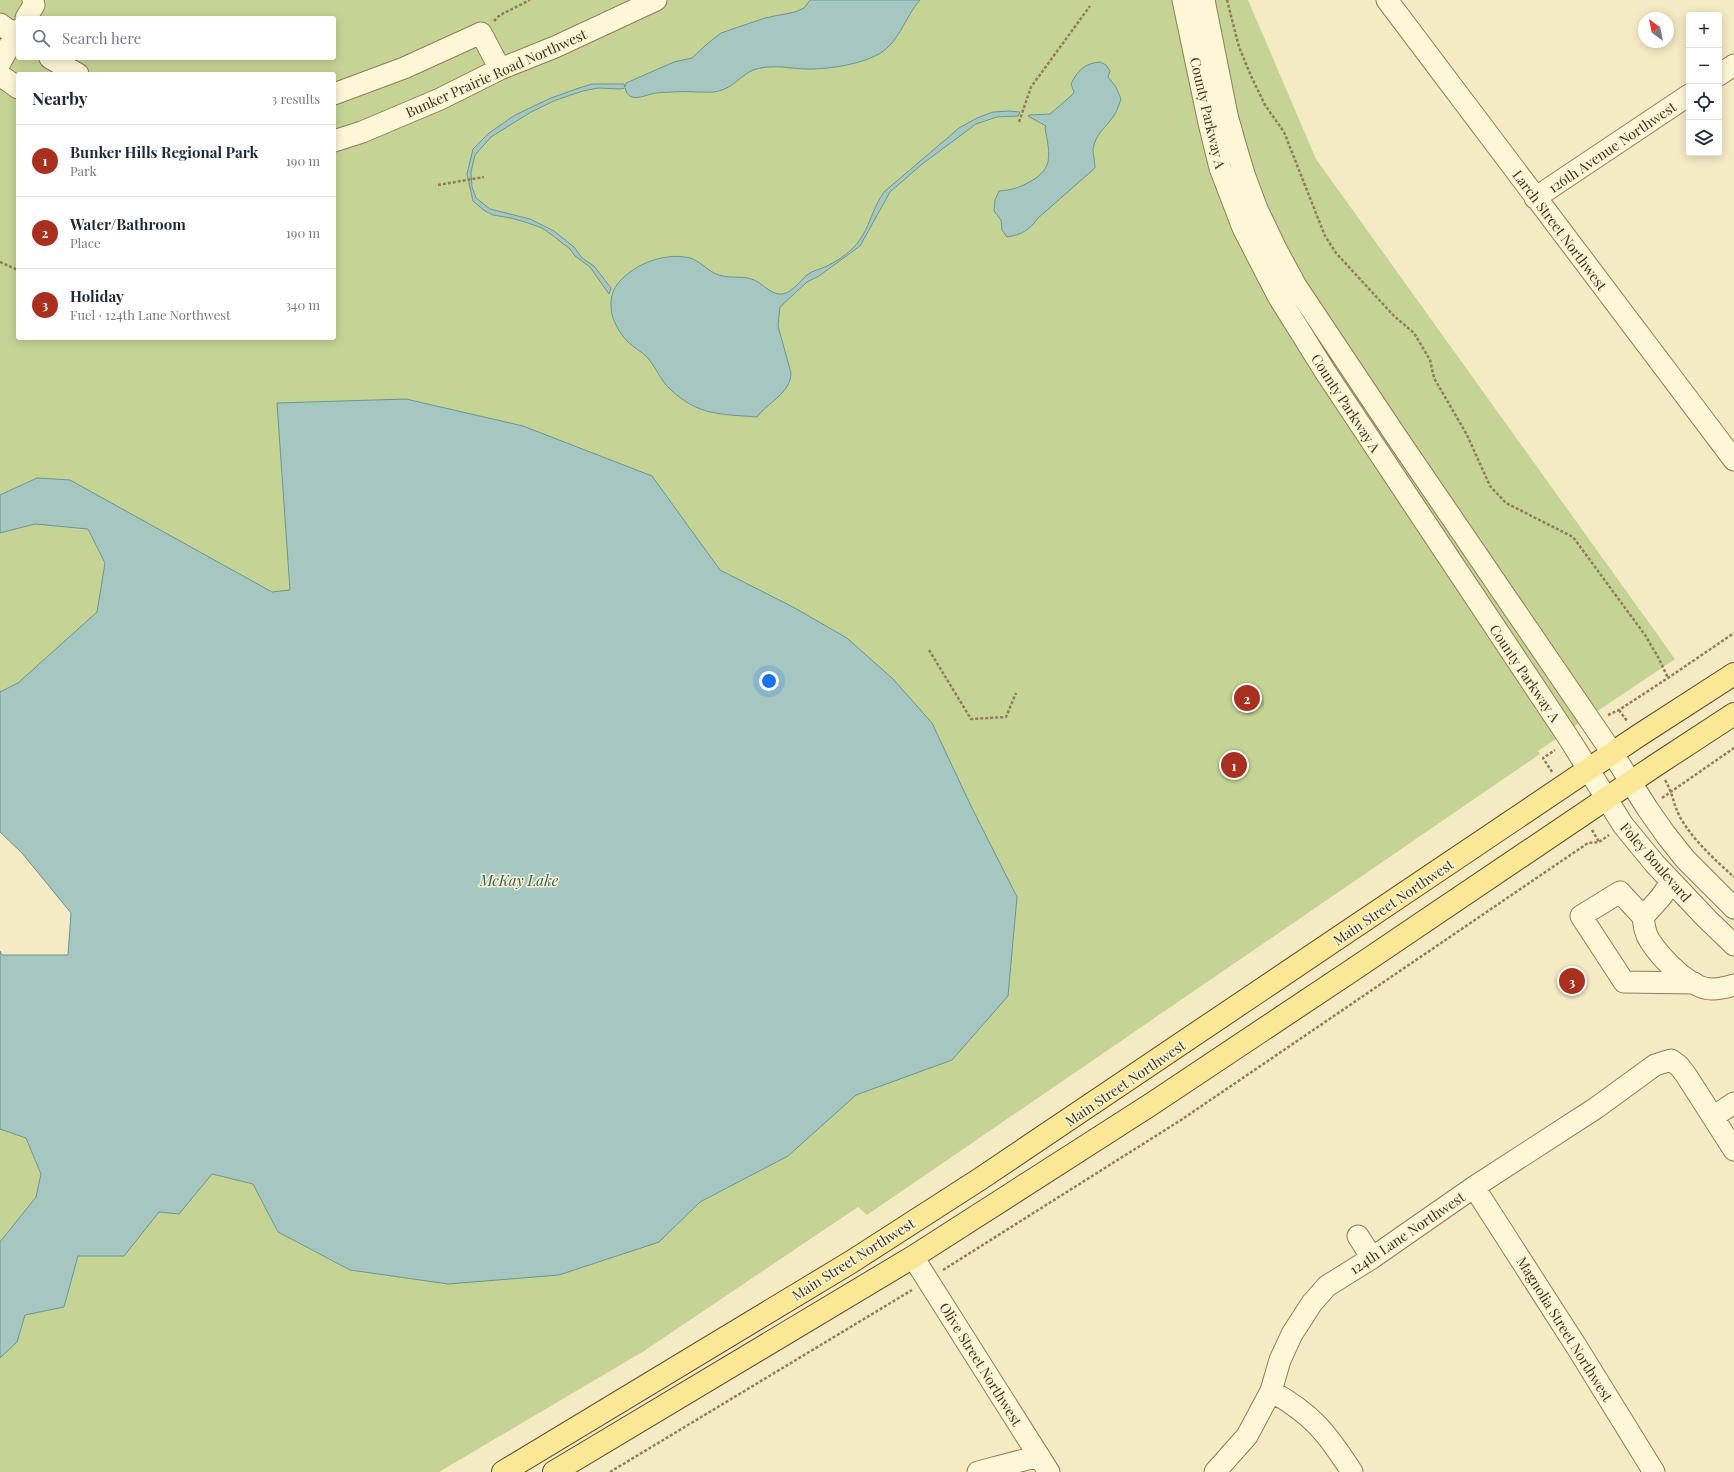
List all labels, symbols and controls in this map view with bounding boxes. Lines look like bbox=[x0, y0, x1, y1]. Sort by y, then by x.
north arrow bbox=[1638, 12, 1674, 48]
map controls bbox=[1686, 12, 1722, 156]
button: + bbox=[1686, 12, 1722, 48]
search box bbox=[16, 16, 336, 60]
street label: Bunker Prairie Road Northwest bbox=[402, 24, 590, 122]
icon: search bbox=[30, 27, 52, 49]
text: Search here bbox=[62, 28, 141, 48]
button: − bbox=[1686, 48, 1722, 84]
street label: County Parkway A bbox=[1186, 55, 1230, 171]
button: locate bbox=[1686, 84, 1722, 120]
text: Nearby bbox=[32, 87, 87, 109]
text: 3 results bbox=[271, 90, 320, 107]
street label: 126th Avenue Northwest bbox=[1544, 96, 1681, 197]
button: layers bbox=[1686, 120, 1722, 156]
text: Bunker Hills Regional Park bbox=[70, 142, 258, 162]
text: 1 bbox=[43, 152, 47, 169]
text: 190 m bbox=[286, 152, 320, 169]
text: Park bbox=[70, 162, 97, 179]
street label: Larch Street Northwest bbox=[1508, 166, 1612, 295]
text: Water/Bathroom bbox=[70, 214, 186, 234]
text: 2 bbox=[42, 224, 48, 241]
text: 190 m bbox=[286, 224, 320, 241]
text: Place bbox=[70, 234, 101, 251]
text: Holiday bbox=[70, 286, 124, 306]
text: 3 bbox=[42, 296, 48, 313]
text: 340 m bbox=[285, 296, 320, 313]
text: Fuel · 124th Lane Northwest bbox=[70, 306, 231, 323]
street label: County Parkway A bbox=[1307, 350, 1385, 456]
street label: County Parkway A bbox=[1485, 621, 1565, 726]
your location bbox=[759, 671, 779, 691]
pin: 2 bbox=[1234, 683, 1260, 713]
pin: 1 bbox=[1221, 750, 1247, 780]
street label: Foley Boulevard bbox=[1616, 818, 1696, 906]
street label: Main Street Northwest bbox=[1329, 854, 1458, 949]
water label: McKay Lake bbox=[479, 870, 559, 890]
pin: 3 bbox=[1559, 966, 1585, 996]
street label: Main Street Northwest bbox=[1061, 1035, 1190, 1130]
street label: 124th Lane Northwest bbox=[1346, 1187, 1469, 1279]
street label: Main Street Northwest bbox=[788, 1213, 919, 1305]
street label: Magnolia Street Northwest bbox=[1513, 1253, 1618, 1406]
street label: Olive Street Northwest bbox=[935, 1299, 1027, 1430]

